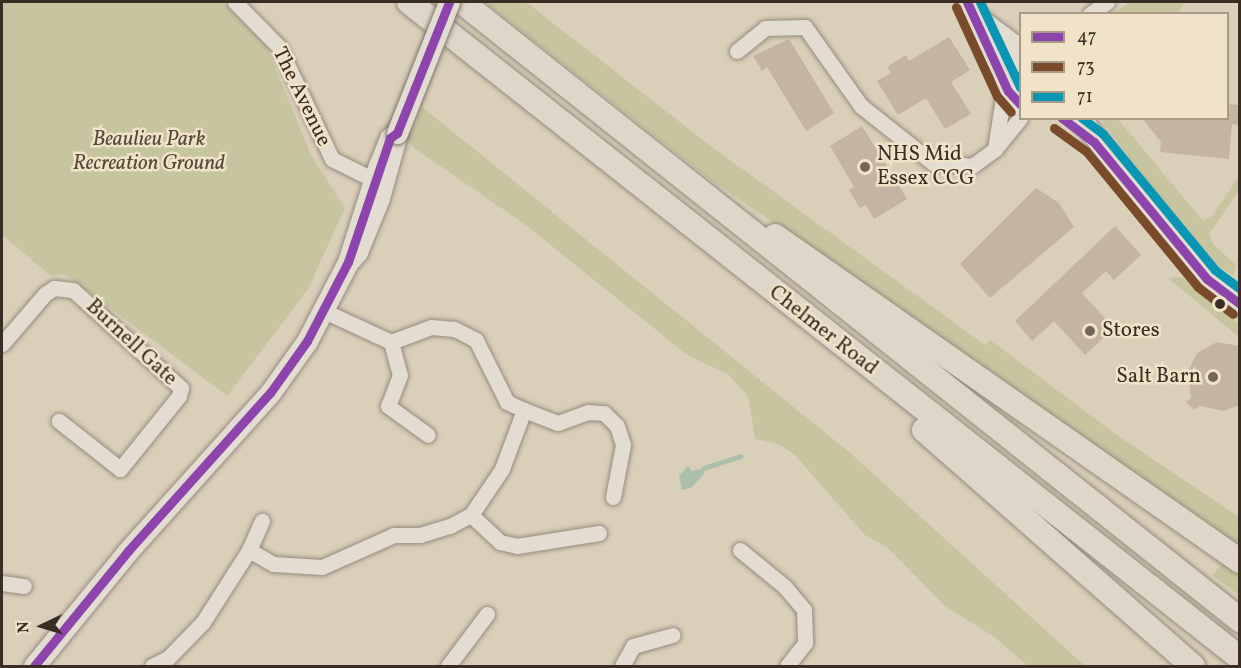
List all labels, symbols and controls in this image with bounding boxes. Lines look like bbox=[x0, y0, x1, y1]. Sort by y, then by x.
legend bbox=[1019, 12, 1229, 120]
text: 47 bbox=[1077, 25, 1096, 50]
street label: The Avenue bbox=[266, 43, 336, 151]
text: 73 bbox=[1077, 55, 1094, 80]
text: 71 bbox=[1077, 85, 1093, 110]
park label: Beaulieu Park Recreation Ground bbox=[73, 127, 225, 177]
place label: NHS Mid Essex CCG bbox=[877, 142, 975, 192]
marker: NHS Mid Essex CCG bbox=[858, 160, 872, 174]
street label: Chelmer Road bbox=[763, 281, 883, 381]
street label: Burnell Gate bbox=[80, 294, 182, 392]
unlabelled marker bbox=[1214, 298, 1226, 310]
place label: Stores bbox=[1102, 318, 1160, 344]
marker: Stores bbox=[1083, 324, 1097, 338]
place label: Salt Barn bbox=[1116, 364, 1201, 390]
marker: Salt Barn bbox=[1206, 370, 1220, 384]
north arrow bbox=[12, 596, 72, 656]
text: N bbox=[13, 621, 35, 634]

